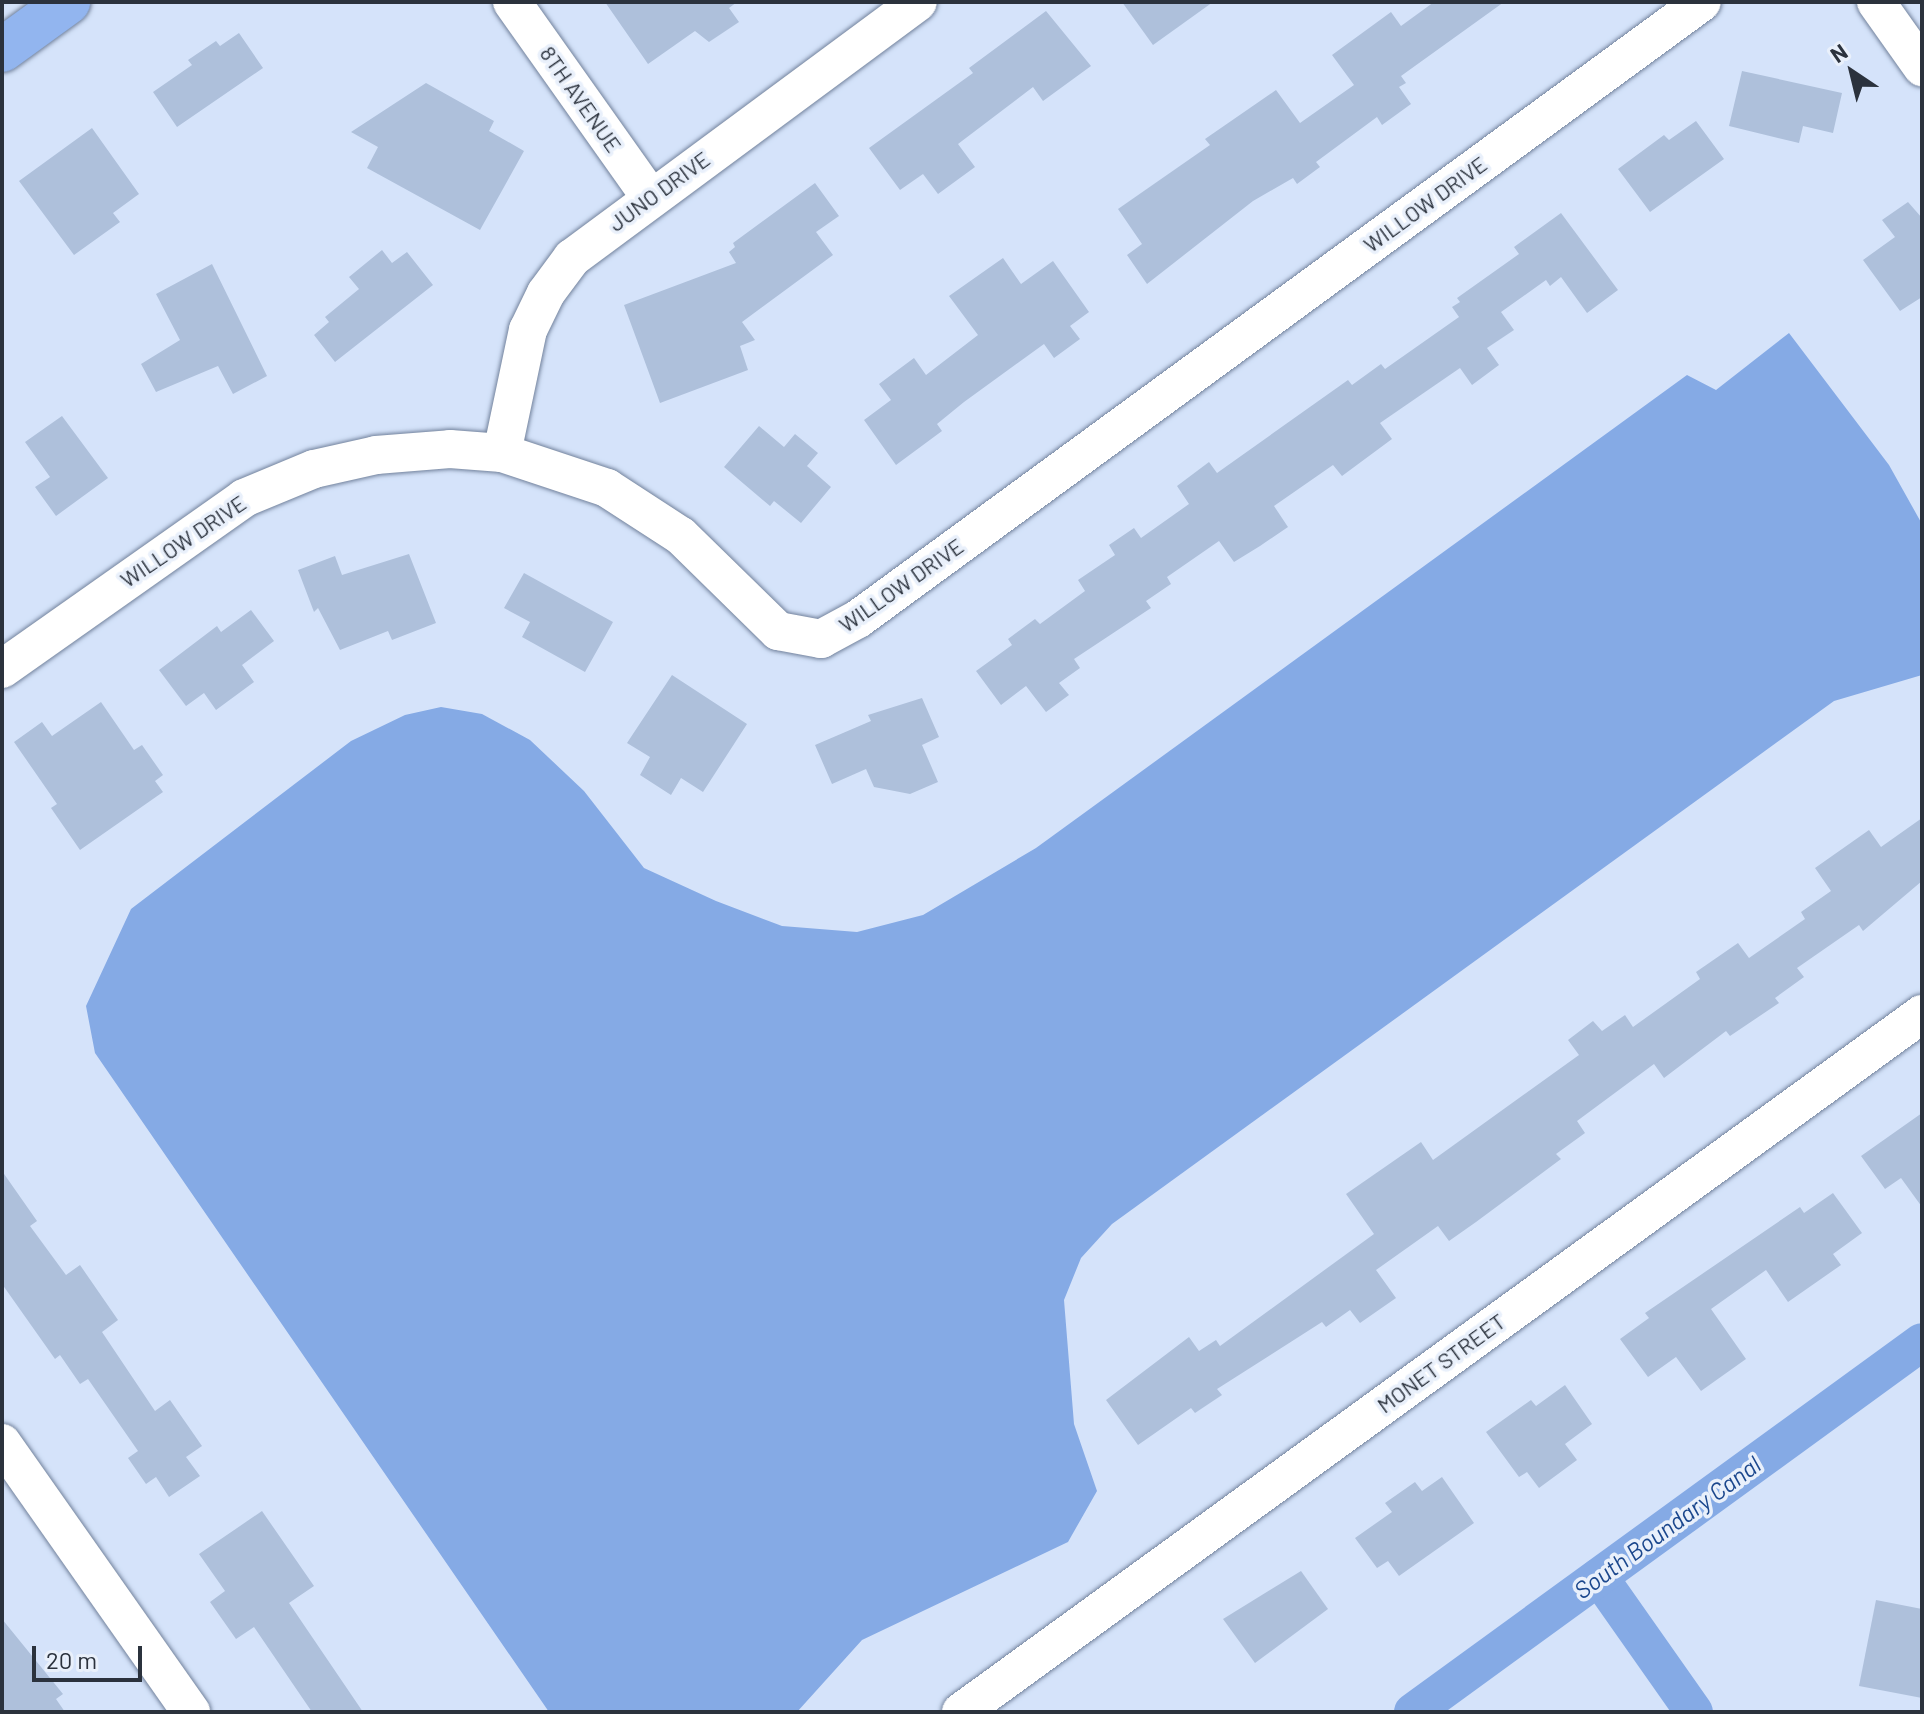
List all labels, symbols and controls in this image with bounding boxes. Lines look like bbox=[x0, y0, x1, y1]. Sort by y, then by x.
north arrow bbox=[1812, 32, 1892, 112]
text: N bbox=[1825, 37, 1852, 67]
street label: 8TH AVENUE bbox=[535, 41, 627, 157]
street label: JUNO DRIVE bbox=[603, 145, 715, 237]
street label: WILLOW DRIVE bbox=[1358, 150, 1492, 258]
street label: WILLOW DRIVE bbox=[115, 489, 251, 593]
street label: WILLOW DRIVE bbox=[834, 532, 968, 638]
street label: MONET STREET bbox=[1372, 1308, 1510, 1418]
water label: South Boundary Canal bbox=[1568, 1450, 1766, 1604]
scale bar bbox=[36, 1630, 146, 1680]
text: 20 m bbox=[46, 1645, 97, 1674]

